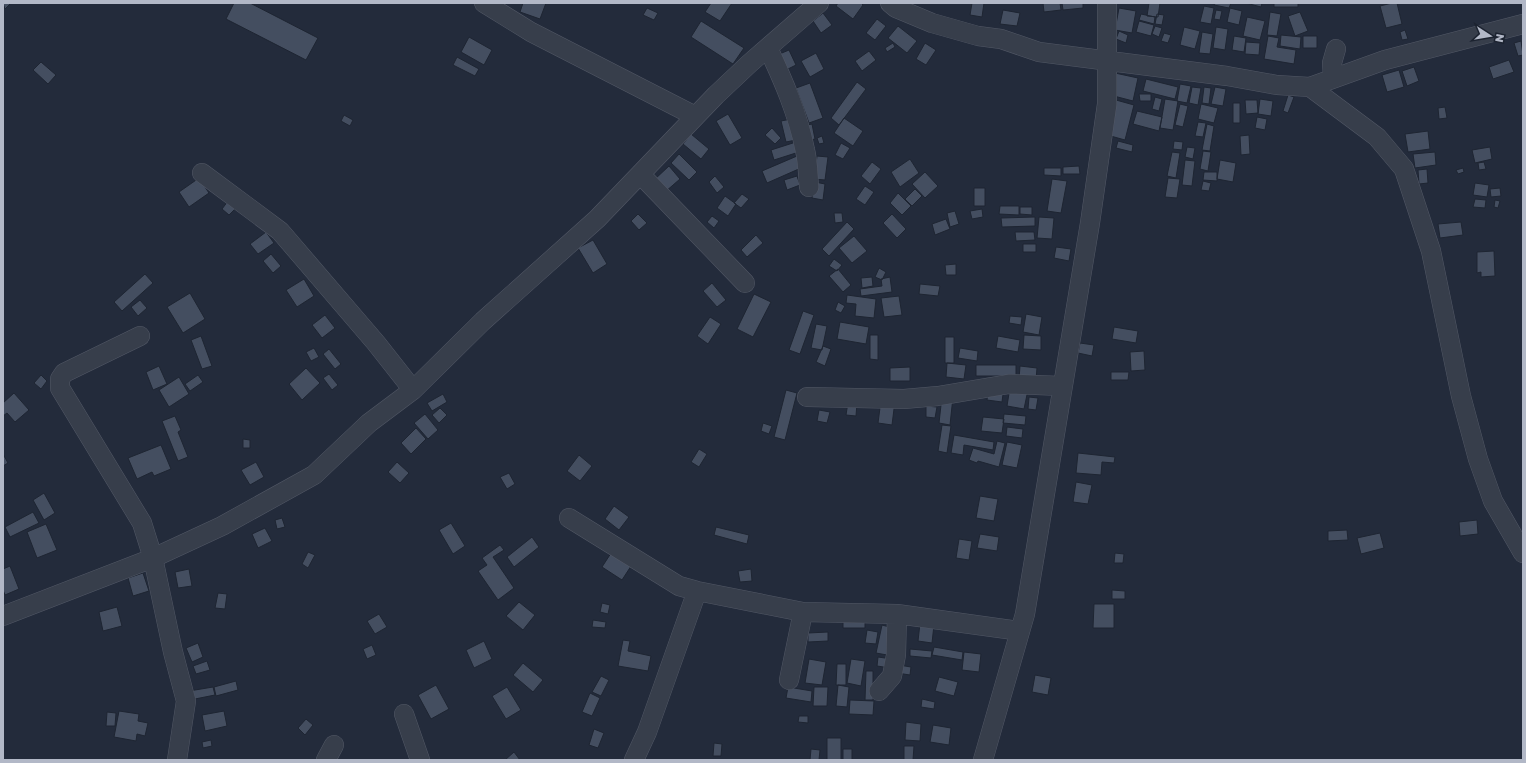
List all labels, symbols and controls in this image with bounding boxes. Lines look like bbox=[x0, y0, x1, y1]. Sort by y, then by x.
north arrow bbox=[1470, 16, 1510, 56]
text: N bbox=[1493, 33, 1507, 44]

